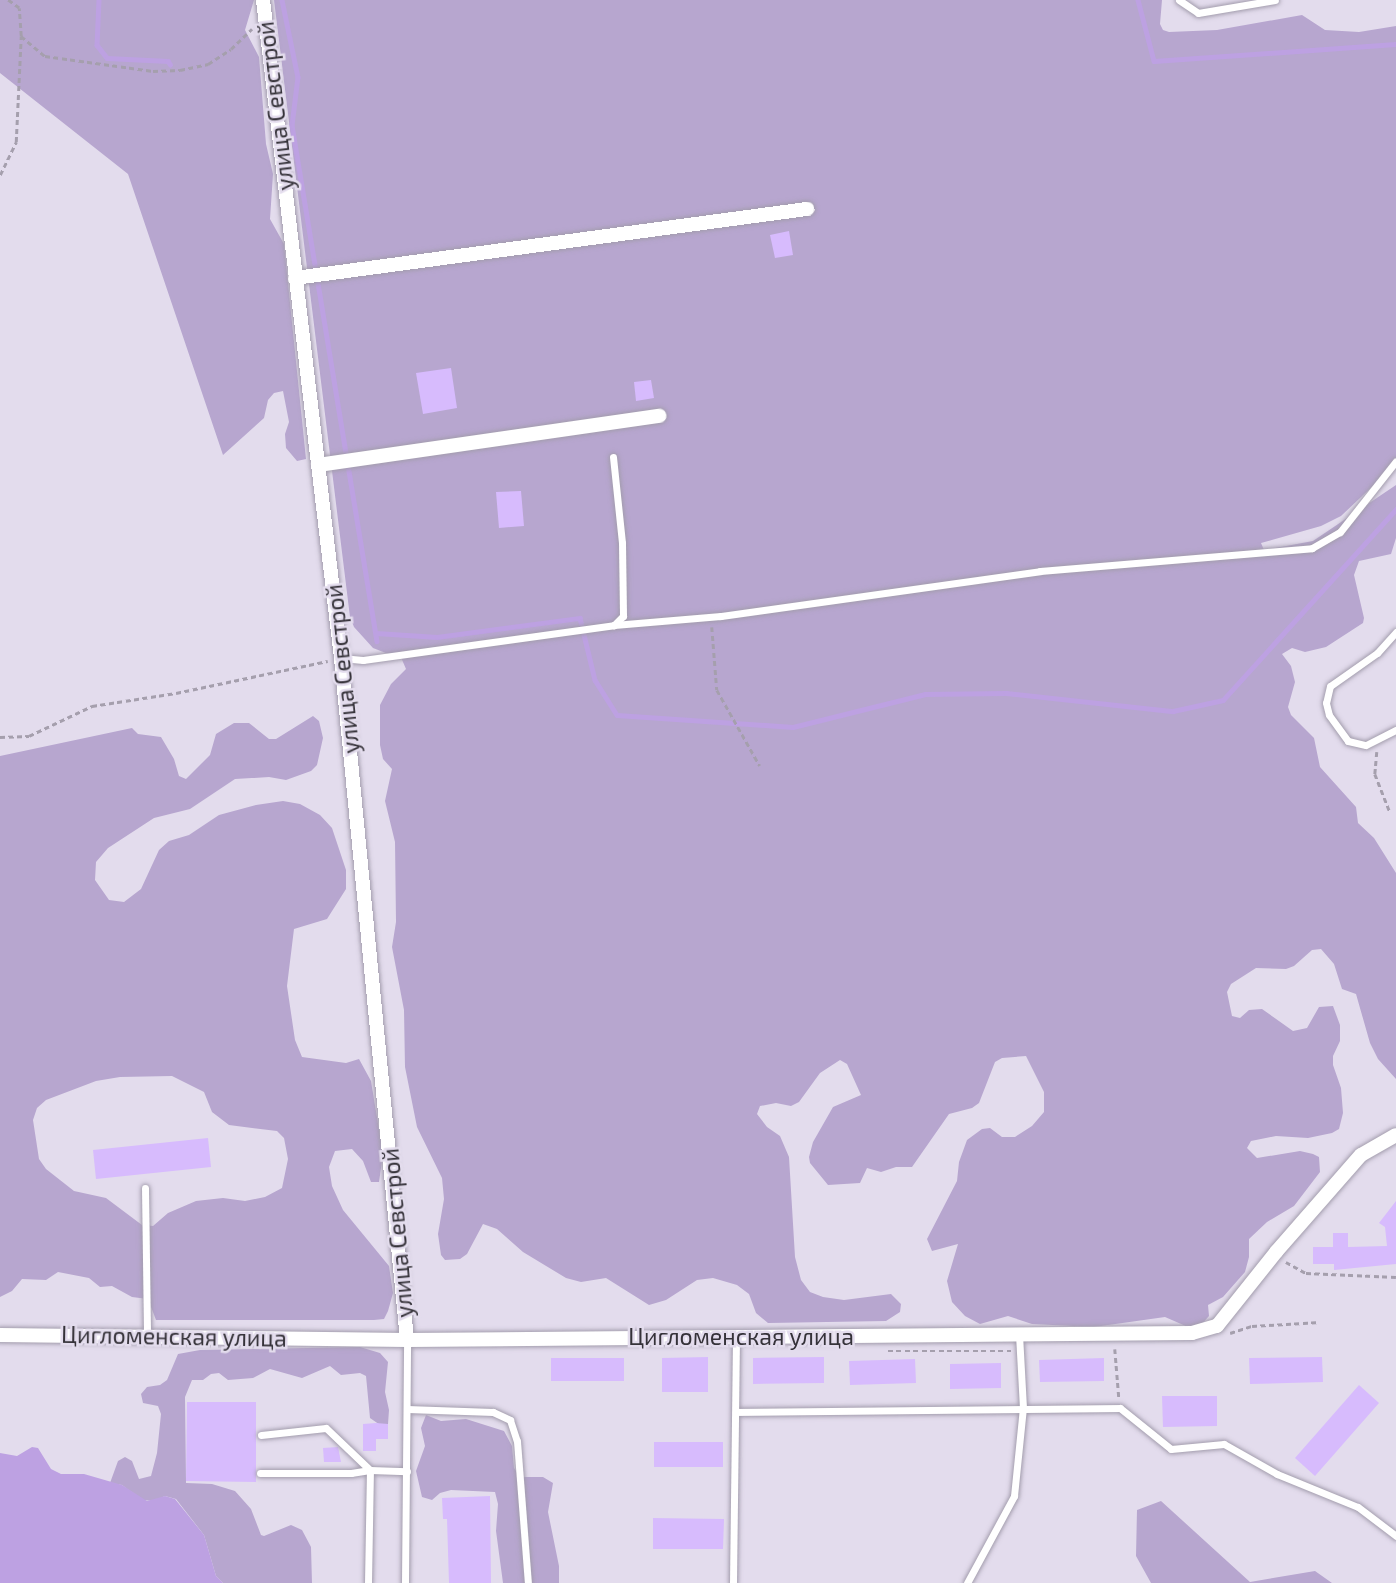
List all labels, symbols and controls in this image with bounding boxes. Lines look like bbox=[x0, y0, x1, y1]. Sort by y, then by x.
street label: улица Севстрой bbox=[251, 20, 299, 192]
street label: улица Севстрой bbox=[319, 583, 365, 755]
street label: улица Севстрой bbox=[376, 1147, 418, 1319]
street label: Цигломенская улица bbox=[61, 1320, 287, 1352]
street label: Цигломенская улица bbox=[628, 1322, 854, 1350]

